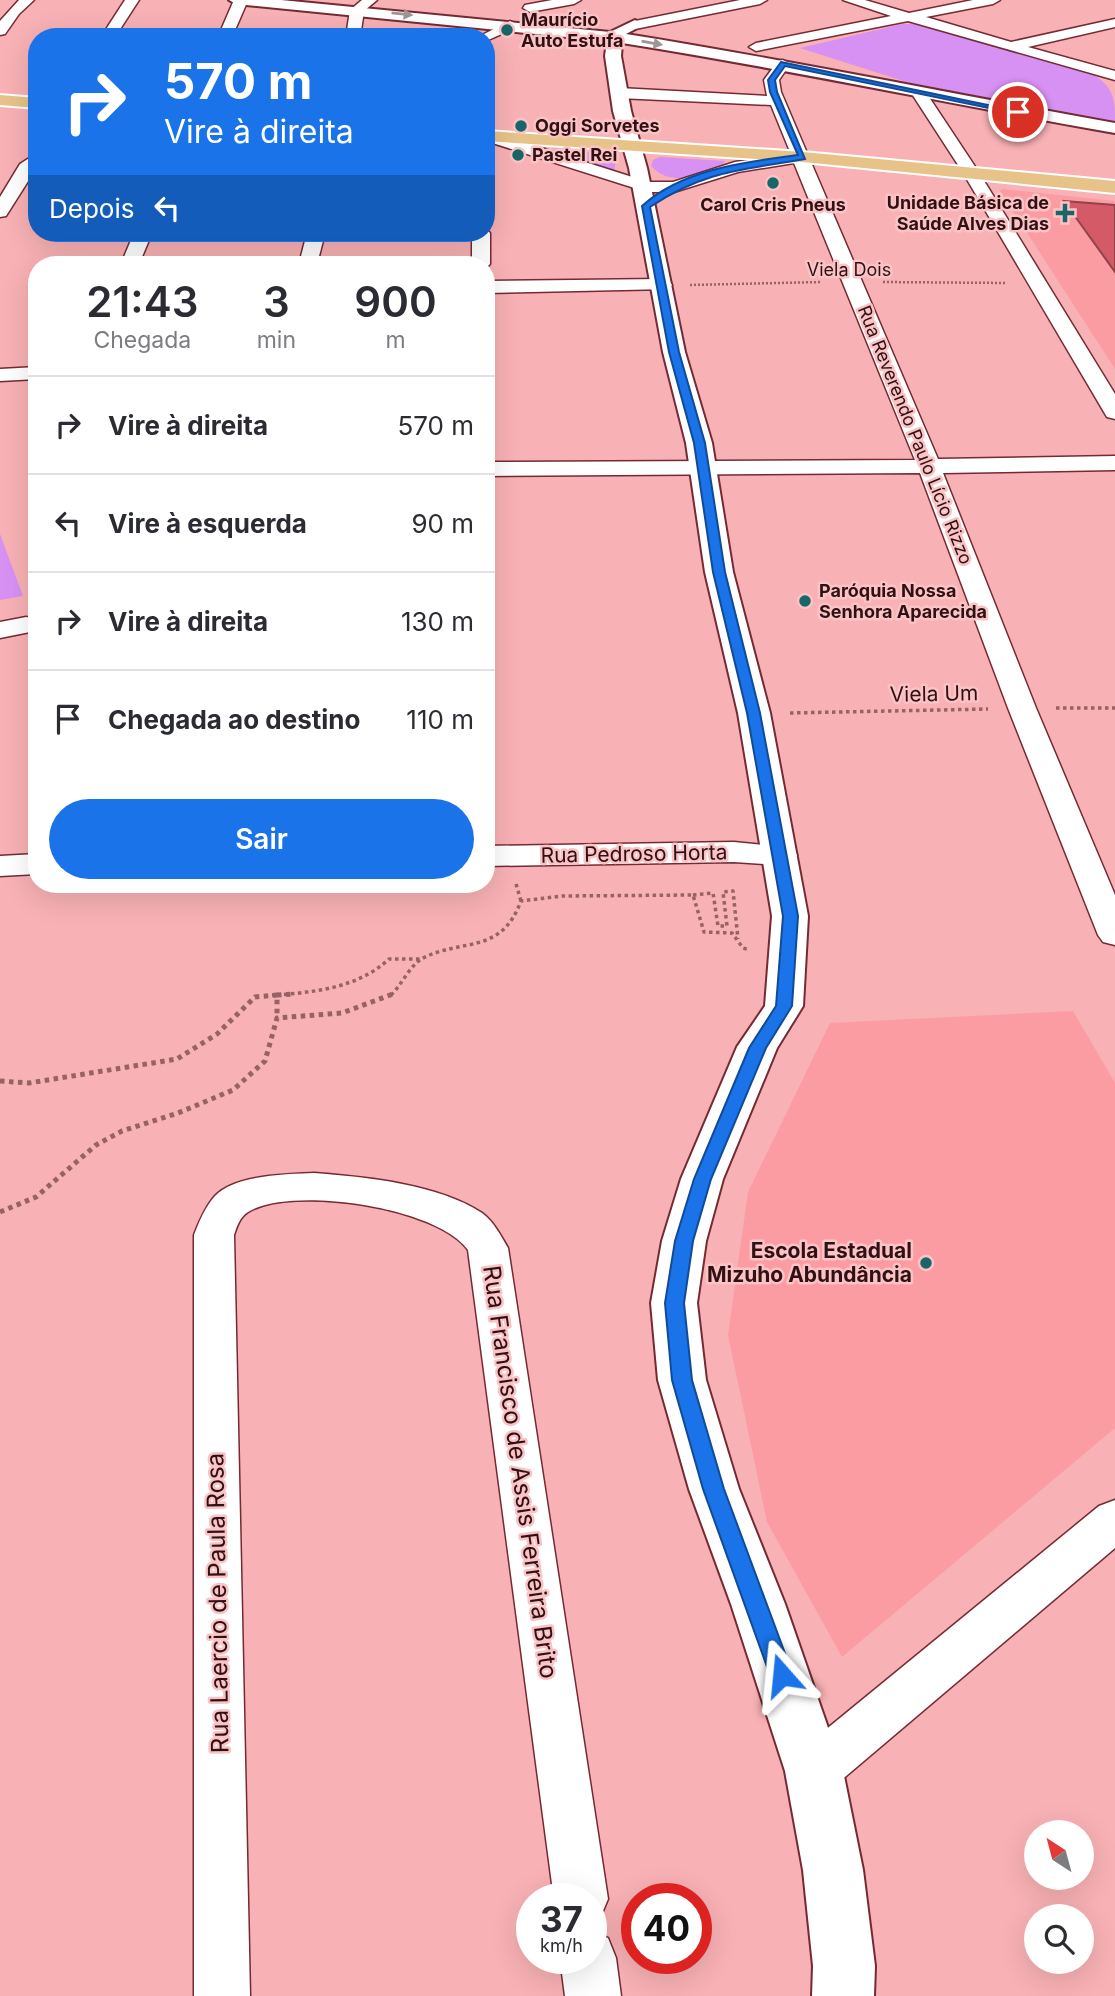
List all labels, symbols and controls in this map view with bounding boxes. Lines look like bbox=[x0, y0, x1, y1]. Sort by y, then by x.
one-way arrow bbox=[391, 9, 413, 20]
place label: Maurício Auto Estufa bbox=[521, 9, 623, 51]
marker: Maurício Auto Estufa bbox=[499, 22, 515, 38]
one-way arrow bbox=[641, 38, 663, 49]
text: 570 m bbox=[164, 52, 312, 111]
icon: right bbox=[49, 56, 140, 147]
pin bbox=[988, 82, 1048, 142]
icon: arrive bbox=[999, 93, 1037, 131]
text: Vire à direita bbox=[164, 112, 354, 151]
place label: Oggi Sorvetes bbox=[535, 115, 660, 136]
marker: Oggi Sorvetes bbox=[513, 118, 529, 134]
place label: Pastel Rei bbox=[532, 144, 617, 165]
marker: Pastel Rei bbox=[510, 147, 526, 163]
marker: Carol Cris Pneus bbox=[765, 175, 781, 191]
icon: left bbox=[148, 189, 186, 227]
place label: Unidade Básica de Saúde Alves Dias bbox=[887, 192, 1049, 234]
text: Depois bbox=[49, 193, 134, 224]
place label: Carol Cris Pneus bbox=[700, 194, 846, 215]
marker: Unidade Básica de Saúde Alves Dias bbox=[1055, 203, 1075, 223]
street label: Viela Dois bbox=[807, 259, 891, 280]
text: 21:43 bbox=[86, 276, 198, 327]
text: 3 bbox=[263, 276, 290, 327]
text: 900 bbox=[354, 276, 437, 327]
street label: Rua Reverendo Paulo Lício Rizzo bbox=[854, 302, 977, 567]
text: Chegada bbox=[93, 326, 191, 354]
text: min bbox=[257, 326, 296, 354]
text: m bbox=[385, 326, 406, 354]
icon: right bbox=[49, 406, 87, 444]
text: Vire à direita bbox=[108, 410, 268, 441]
text: 570 m bbox=[397, 410, 474, 441]
icon: left bbox=[49, 504, 87, 542]
text: Vire à esquerda bbox=[108, 508, 307, 539]
text: 90 m bbox=[411, 508, 474, 539]
place label: Paróquia Nossa Senhora Aparecida bbox=[819, 580, 987, 622]
marker: Paróquia Nossa Senhora Aparecida bbox=[797, 593, 813, 609]
icon: right bbox=[49, 602, 87, 640]
text: Vire à direita bbox=[108, 606, 268, 637]
text: 130 m bbox=[401, 606, 474, 637]
street label: Viela Um bbox=[889, 680, 979, 707]
icon: arrive bbox=[49, 700, 87, 738]
text: Chegada ao destino bbox=[108, 704, 360, 735]
text: 110 m bbox=[406, 704, 474, 735]
button: Sair bbox=[49, 799, 474, 879]
street label: Rua Pedroso Horta bbox=[540, 839, 728, 868]
place label: Escola Estadual Mizuho Abundância bbox=[707, 1238, 912, 1287]
marker: Escola Estadual Mizuho Abundância bbox=[918, 1255, 934, 1271]
street label: Rua Francisco de Assis Ferreira Brito bbox=[477, 1263, 564, 1680]
street label: Rua Laercio de Paula Rosa bbox=[200, 1453, 235, 1753]
position arrow bbox=[745, 1638, 819, 1712]
north arrow bbox=[1024, 1820, 1094, 1890]
map controls bbox=[1024, 1820, 1094, 1974]
speed limit sign: 40 bbox=[621, 1883, 712, 1974]
text: 37 bbox=[540, 1898, 583, 1940]
button: search bbox=[1024, 1904, 1094, 1974]
text: km/h bbox=[540, 1935, 583, 1956]

